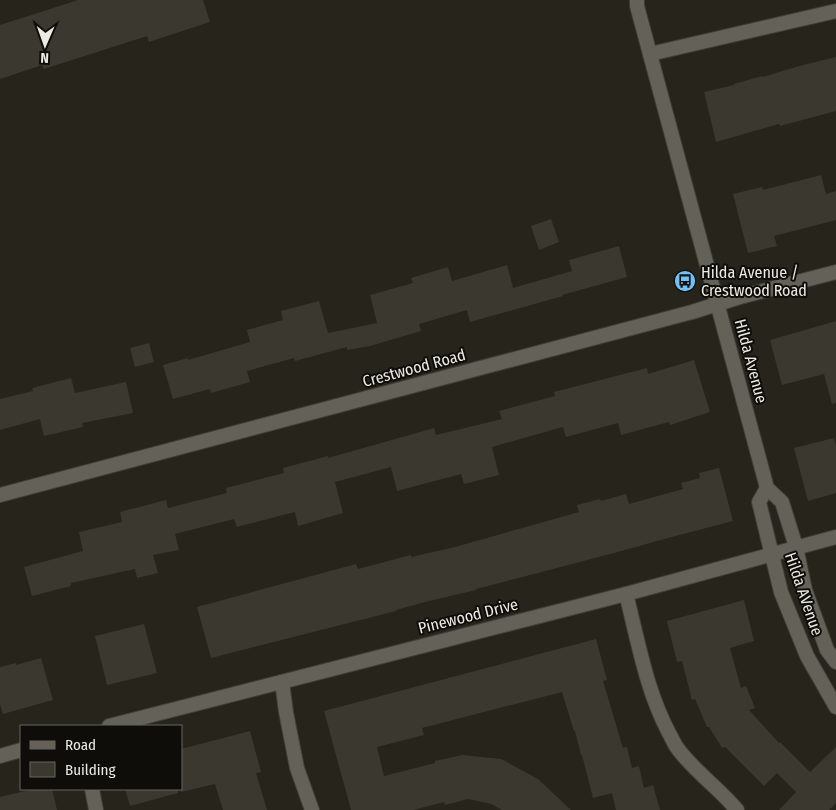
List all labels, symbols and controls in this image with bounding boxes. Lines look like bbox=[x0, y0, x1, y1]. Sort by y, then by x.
north arrow bbox=[20, 20, 70, 70]
text: N bbox=[40, 49, 49, 66]
place label: Hilda Avenue / Crestwood Road bbox=[701, 263, 807, 300]
bus stop icon: Hilda Avenue / Crestwood Road bbox=[673, 269, 697, 293]
street label: Hilda Avenue bbox=[731, 317, 771, 405]
street label: Crestwood Road bbox=[360, 345, 468, 391]
street label: Hilda AVenue bbox=[781, 550, 827, 638]
street label: Pinewood Drive bbox=[416, 594, 520, 638]
legend bbox=[20, 725, 182, 790]
text: Road bbox=[65, 736, 96, 754]
text: Building bbox=[65, 761, 116, 779]

